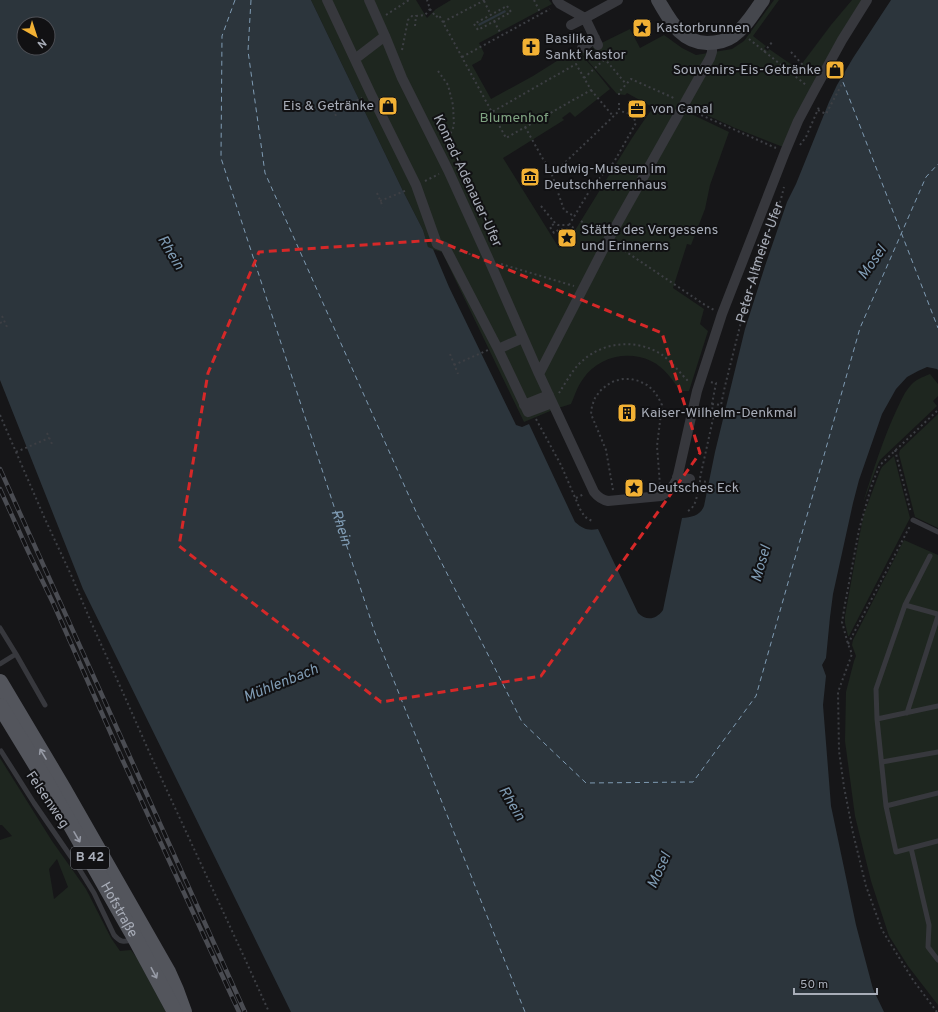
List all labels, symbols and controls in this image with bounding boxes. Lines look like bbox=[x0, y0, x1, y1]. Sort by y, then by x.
north arrow bbox=[16, 16, 56, 56]
place icon: Kastorbrunnen bbox=[631, 17, 653, 39]
place label: Kastorbrunnen bbox=[656, 20, 750, 37]
place label: Basilika Sankt Kastor bbox=[545, 31, 626, 64]
text: N bbox=[34, 35, 49, 51]
church icon: Basilika Sankt Kastor bbox=[520, 36, 542, 58]
shop icon: Souvenirs-Eis-Getränke bbox=[824, 59, 846, 81]
place label: Souvenirs-Eis-Getränke bbox=[673, 62, 821, 79]
shop icon: Eis & Getränke bbox=[377, 95, 399, 117]
place label: Eis & Getränke bbox=[283, 98, 374, 115]
office icon: von Canal bbox=[626, 98, 648, 120]
place label: von Canal bbox=[651, 101, 713, 118]
park label: Blumenhof bbox=[480, 110, 549, 127]
street label: Konrad-Adenauer-Ufer bbox=[429, 112, 505, 250]
place label: Ludwig-Museum im Deutschherrenhaus bbox=[544, 161, 667, 194]
museum icon: Ludwig-Museum im Deutschherrenhaus bbox=[519, 166, 541, 188]
street label: Peter-Altmeier-Ufer bbox=[733, 199, 788, 325]
place label: Stätte des Vergessens und Erinnerns bbox=[581, 222, 718, 255]
place icon: Stätte des Vergessens und Erinnerns bbox=[556, 227, 578, 249]
water label: Rhein bbox=[152, 232, 188, 274]
water label: Mosel bbox=[854, 241, 892, 284]
building icon: Kaiser-Wilhelm-Denkmal bbox=[616, 402, 638, 424]
place label: Kaiser-Wilhelm-Denkmal bbox=[641, 405, 797, 422]
place icon: Deutsches Eck bbox=[623, 477, 645, 499]
place label: Deutsches Eck bbox=[648, 480, 739, 497]
water label: Rhein bbox=[326, 507, 356, 548]
water label: Mosel bbox=[748, 542, 777, 585]
water label: Mühlenbach bbox=[241, 660, 321, 708]
one-way arrow bbox=[39, 748, 47, 760]
street label: Felsenweg bbox=[22, 768, 72, 832]
water label: Rhein bbox=[493, 783, 529, 825]
one-way arrow bbox=[74, 831, 82, 843]
road number: B 42 bbox=[71, 847, 109, 869]
water label: Mosel bbox=[644, 849, 677, 892]
street label: Hofstraße bbox=[97, 879, 141, 940]
one-way arrow bbox=[150, 966, 158, 978]
scale bar bbox=[794, 970, 877, 996]
text: 50 m bbox=[800, 977, 828, 993]

